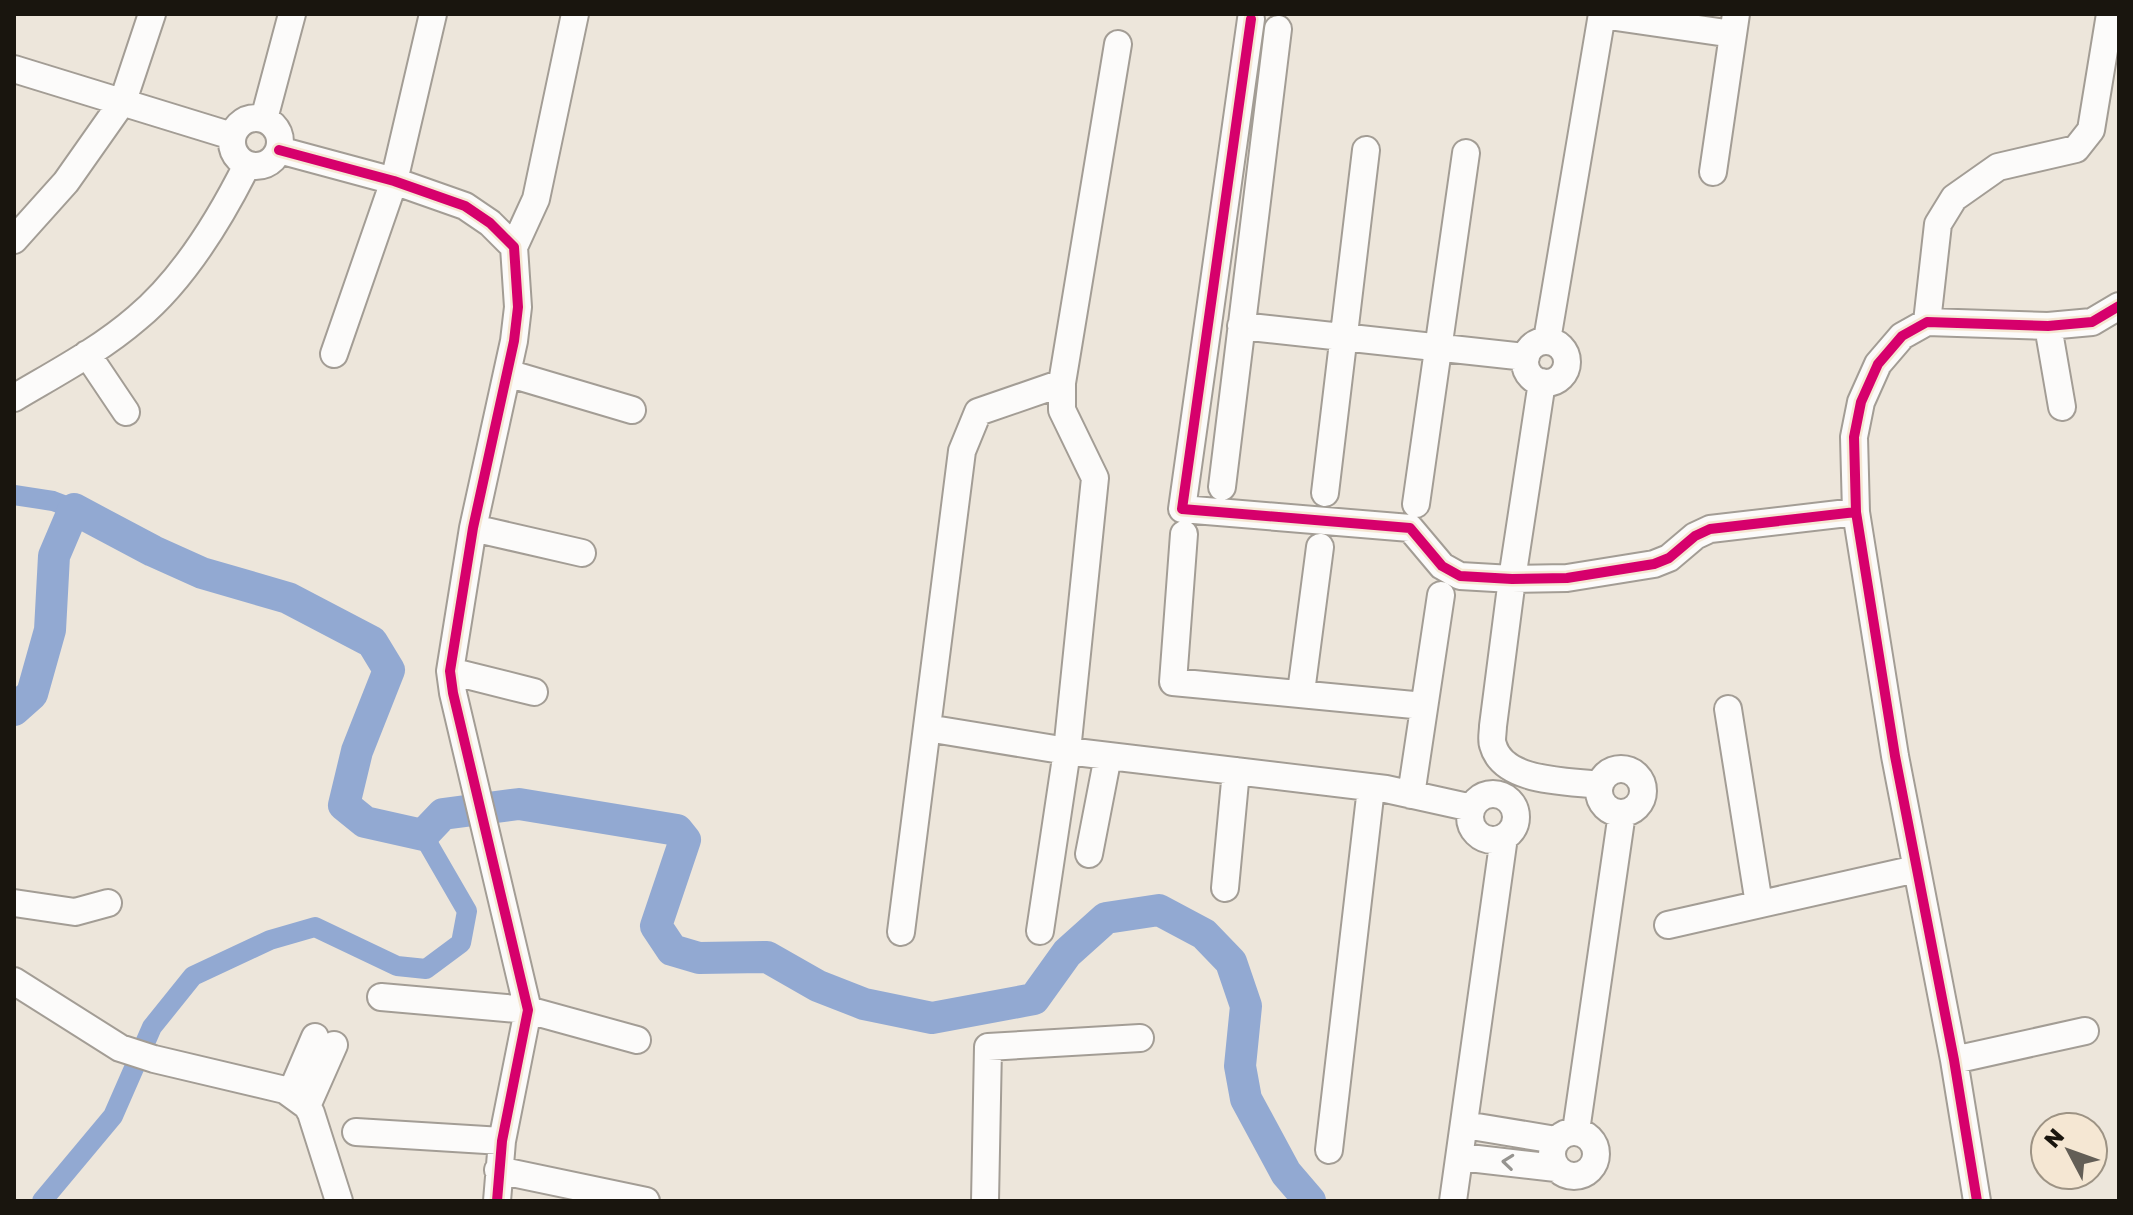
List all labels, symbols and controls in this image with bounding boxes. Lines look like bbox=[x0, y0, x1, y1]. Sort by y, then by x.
north arrow bbox=[2029, 1111, 2109, 1191]
text: N bbox=[2038, 1122, 2069, 1153]
one-way arrow bbox=[1501, 1154, 1514, 1171]

